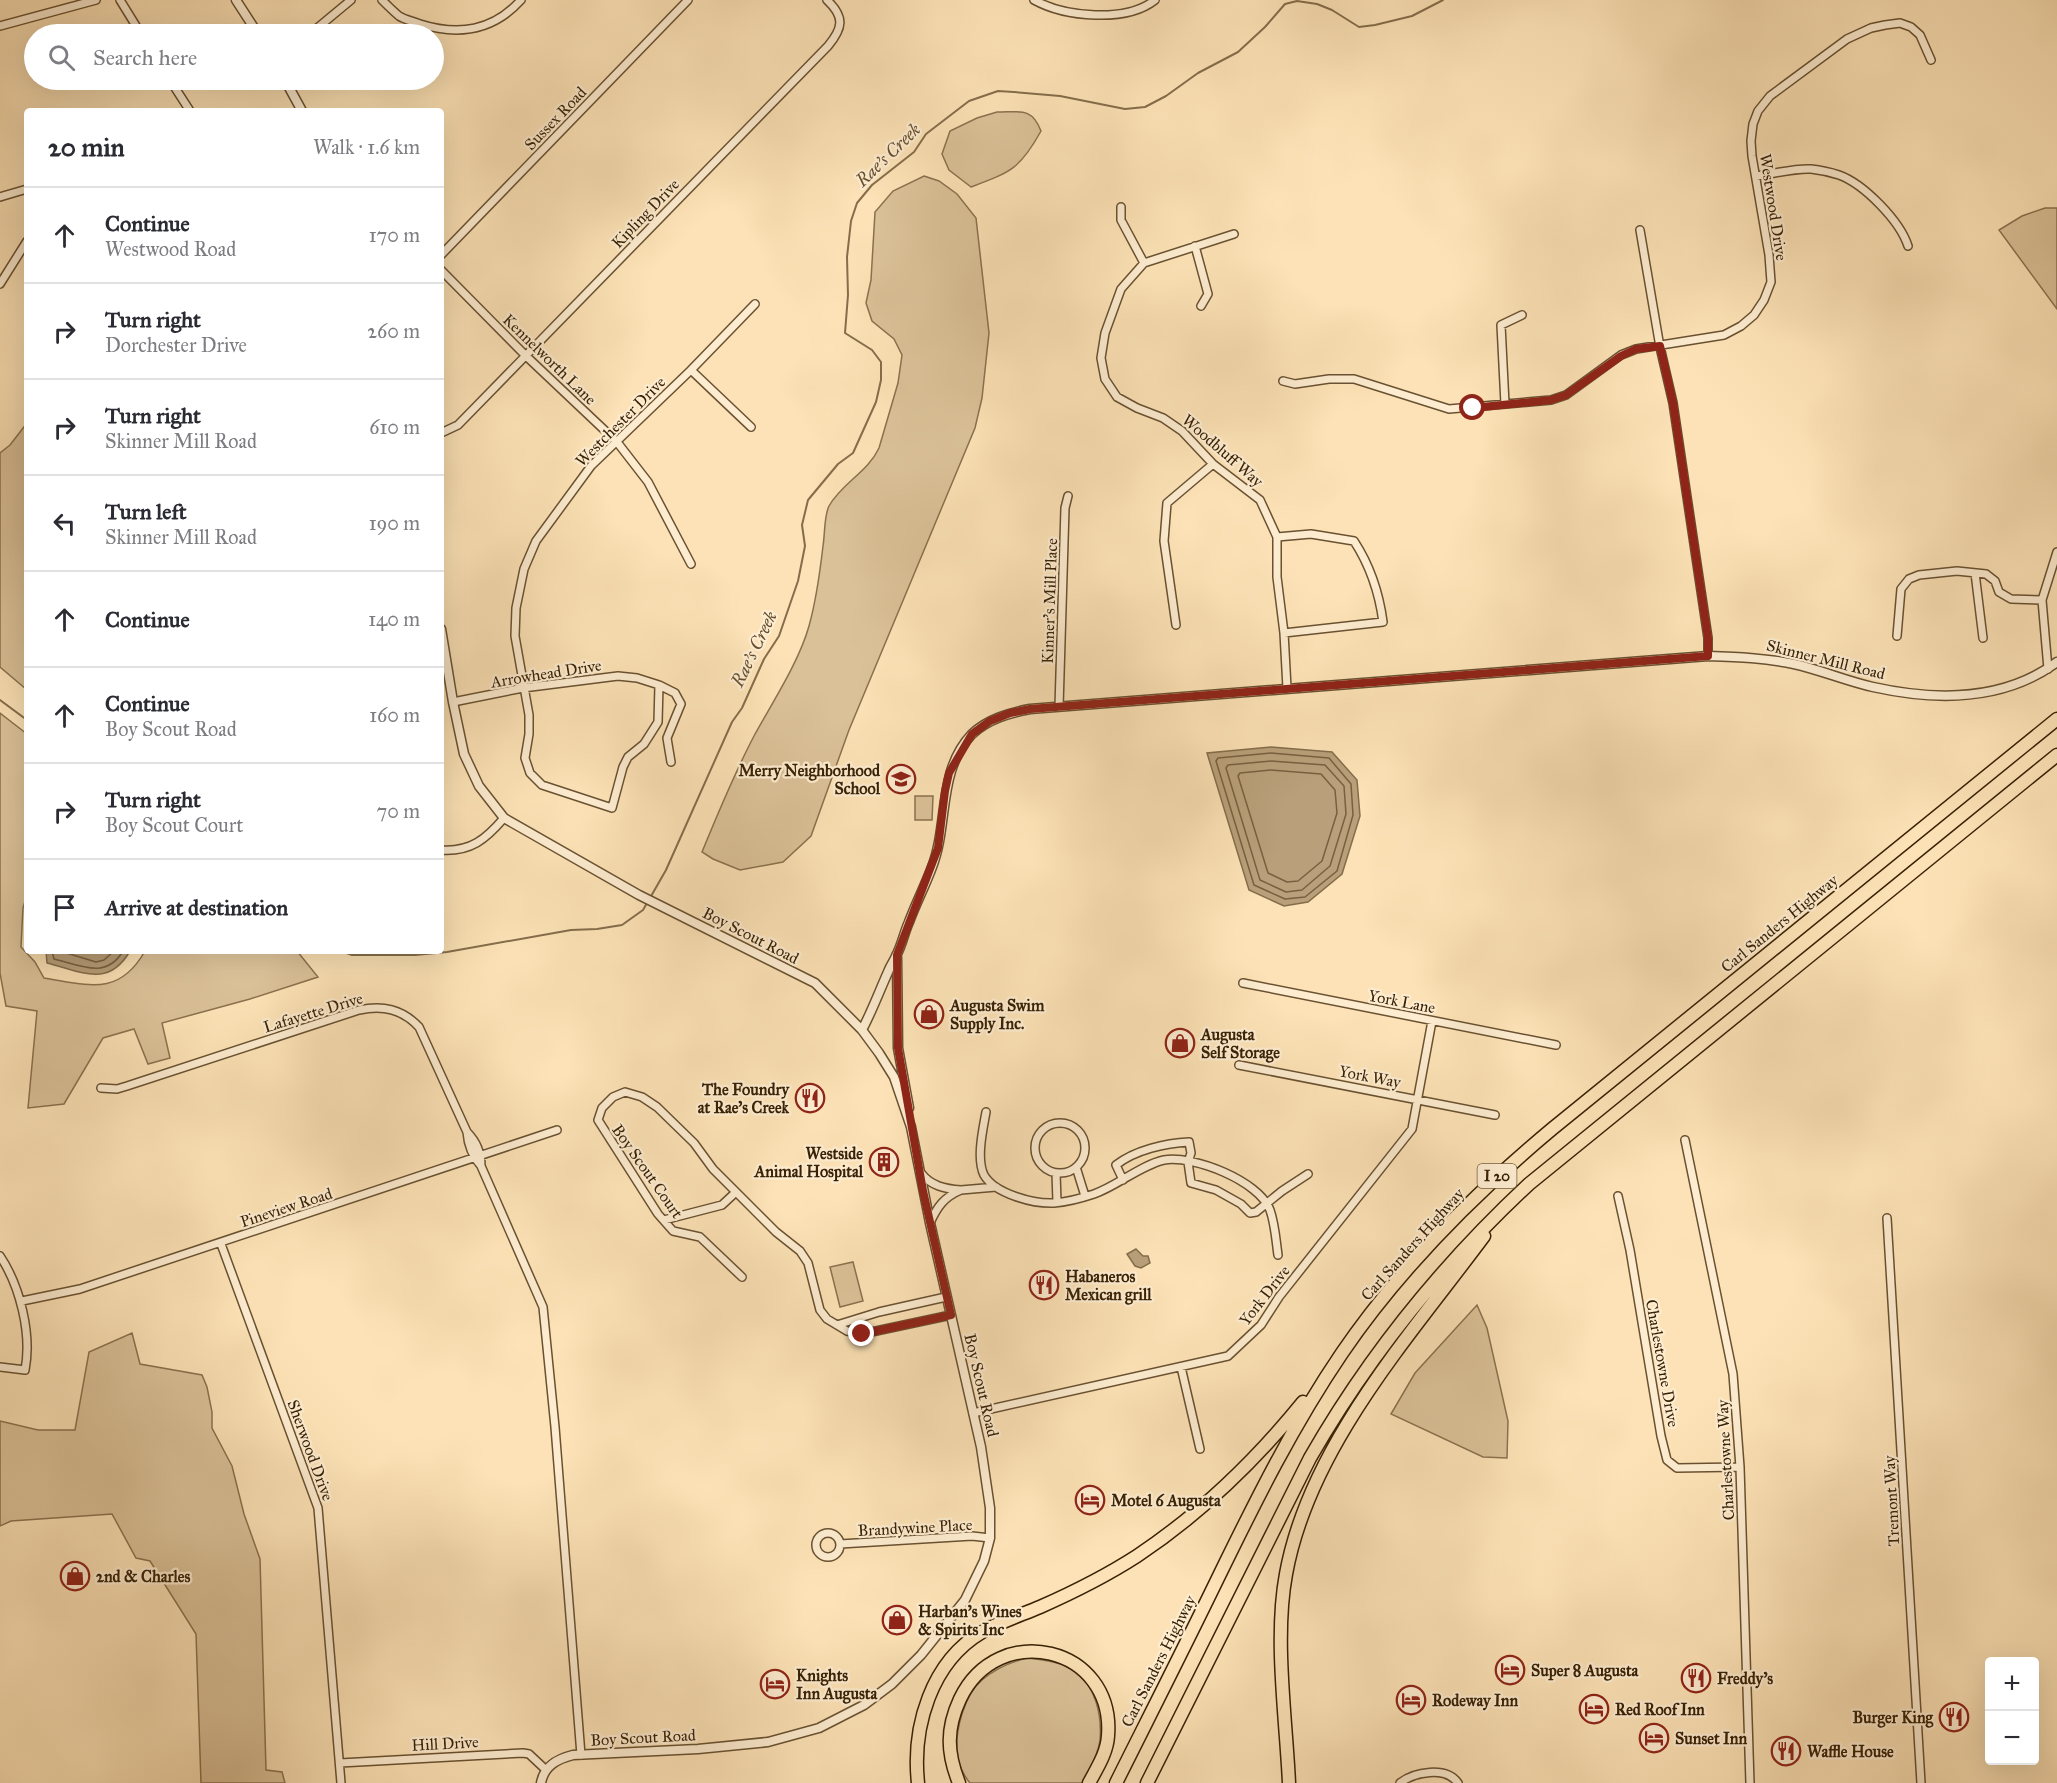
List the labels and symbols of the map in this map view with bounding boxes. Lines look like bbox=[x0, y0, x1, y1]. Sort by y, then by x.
street label: Sussex Road bbox=[521, 83, 590, 154]
water label: Rae's Creek bbox=[850, 119, 925, 192]
street label: Westwood Drive bbox=[1756, 152, 1791, 262]
street label: Kipling Drive bbox=[608, 175, 684, 253]
street label: Kennelworth Lane bbox=[499, 310, 601, 409]
street label: Westchester Drive bbox=[571, 372, 670, 470]
route start bbox=[1459, 394, 1485, 420]
street label: Woodbluff Way bbox=[1178, 410, 1267, 491]
street label: Kinner's Mill Place bbox=[1038, 538, 1061, 664]
water label: Rae's Creek bbox=[726, 608, 782, 691]
street label: Skinner Mill Road bbox=[1765, 636, 1887, 683]
street label: Arrowhead Drive bbox=[488, 655, 603, 692]
place label: Merry Neighborhood School bbox=[738, 761, 881, 798]
school or university icon: Merry Neighborhood School bbox=[885, 763, 917, 795]
street label: Carl Sanders Highway bbox=[1717, 870, 1843, 977]
street label: Boy Scout Road bbox=[699, 903, 802, 968]
street label: York Lane bbox=[1367, 986, 1437, 1017]
street label: Lafayette Drive bbox=[261, 988, 365, 1037]
place label: Augusta Swim Supply Inc. bbox=[949, 996, 1045, 1034]
shop icon: Augusta Swim Supply Inc. bbox=[913, 998, 945, 1030]
place label: Augusta Self Storage bbox=[1200, 1025, 1280, 1063]
shop icon: Augusta Self Storage bbox=[1164, 1027, 1196, 1059]
street label: York Way bbox=[1337, 1061, 1403, 1092]
place label: The Foundry at Rae's Creek bbox=[698, 1080, 790, 1117]
restaurant icon: The Foundry at Rae's Creek bbox=[794, 1082, 826, 1114]
street label: Boy Scout Court bbox=[608, 1121, 687, 1222]
place label: Westside Animal Hospital bbox=[753, 1144, 864, 1182]
building icon: Westside Animal Hospital bbox=[868, 1146, 900, 1178]
road number: I 20 bbox=[1478, 1164, 1516, 1188]
street label: Pineview Road bbox=[238, 1184, 335, 1231]
street label: Carl Sanders Highway bbox=[1357, 1184, 1469, 1305]
street label: York Drive bbox=[1235, 1261, 1294, 1329]
place label: Habaneros Mexican grill bbox=[1065, 1267, 1152, 1305]
restaurant icon: Habaneros Mexican grill bbox=[1028, 1269, 1060, 1301]
street label: Charlestowne Drive bbox=[1642, 1298, 1683, 1429]
route end bbox=[848, 1320, 874, 1346]
street label: Boy Scout Road bbox=[960, 1332, 1003, 1439]
street label: Sherwood Drive bbox=[283, 1397, 338, 1504]
street label: Charlestowne Way bbox=[1713, 1399, 1738, 1521]
street label: Tremont Way bbox=[1880, 1455, 1903, 1547]
hotel icon: Motel 6 Augusta bbox=[1074, 1484, 1106, 1516]
place label: Motel 6 Augusta bbox=[1111, 1491, 1222, 1511]
street label: Brandywine Place bbox=[857, 1515, 973, 1540]
shop icon: 2nd & Charles bbox=[59, 1560, 91, 1592]
place label: 2nd & Charles bbox=[96, 1567, 190, 1586]
street label: Carl Sanders Highway bbox=[1117, 1592, 1201, 1731]
place label: Harban's Wines & Spirits Inc bbox=[918, 1602, 1022, 1640]
shop icon: Harban's Wines & Spirits Inc bbox=[881, 1604, 913, 1636]
hotel icon: Super 8 Augusta bbox=[1494, 1654, 1526, 1686]
place label: Super 8 Augusta bbox=[1531, 1661, 1640, 1681]
restaurant icon: Freddy's bbox=[1680, 1662, 1712, 1694]
place label: Knights Inn Augusta bbox=[796, 1666, 878, 1704]
hotel icon: Knights Inn Augusta bbox=[759, 1668, 791, 1700]
place label: Freddy's bbox=[1717, 1669, 1773, 1689]
hotel icon: Rodeway Inn bbox=[1395, 1684, 1427, 1716]
place label: Rodeway Inn bbox=[1432, 1691, 1518, 1711]
hotel icon: Red Roof Inn bbox=[1578, 1693, 1610, 1725]
place label: Red Roof Inn bbox=[1615, 1700, 1705, 1719]
restaurant icon: Burger King bbox=[1938, 1701, 1970, 1733]
place label: Burger King bbox=[1852, 1708, 1934, 1728]
hotel icon: Sunset Inn bbox=[1638, 1722, 1670, 1754]
street label: Boy Scout Road bbox=[590, 1725, 696, 1750]
place label: Sunset Inn bbox=[1675, 1729, 1748, 1748]
street label: Hill Drive bbox=[411, 1732, 479, 1755]
restaurant icon: Waffle House bbox=[1770, 1735, 1802, 1767]
place label: Waffle House bbox=[1807, 1742, 1894, 1761]

